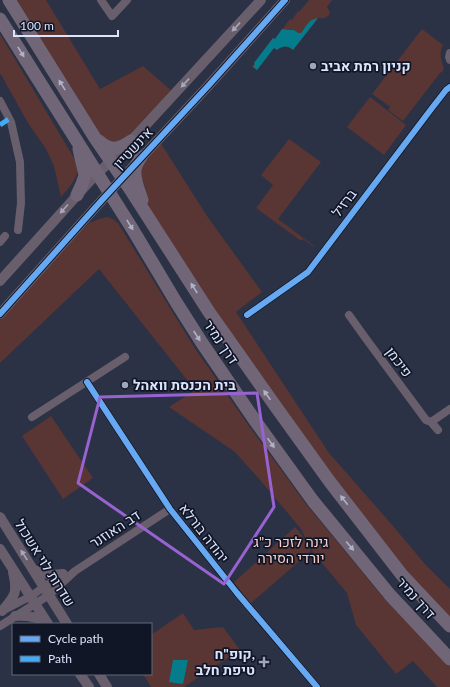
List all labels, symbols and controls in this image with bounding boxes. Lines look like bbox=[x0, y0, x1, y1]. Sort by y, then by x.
scale bar bbox=[14, 12, 118, 38]
text: 100 m bbox=[20, 18, 54, 33]
one-way arrow bbox=[232, 22, 241, 32]
one-way arrow bbox=[17, 47, 25, 57]
place label: קניון רמת אביב bbox=[321, 57, 411, 74]
marker: קניון רמת אביב bbox=[308, 61, 318, 71]
one-way arrow bbox=[180, 78, 189, 88]
one-way arrow bbox=[58, 80, 66, 90]
street label: אינשטיין bbox=[109, 123, 156, 172]
street label: ברזיל bbox=[328, 185, 360, 220]
one-way arrow bbox=[60, 204, 69, 215]
one-way arrow bbox=[126, 220, 134, 230]
one-way arrow bbox=[190, 282, 197, 294]
street label: דרך נמיר bbox=[200, 316, 242, 367]
one-way arrow bbox=[193, 331, 201, 341]
street label: פיכמן bbox=[383, 343, 416, 380]
place label: בית הכנסת וואהל bbox=[133, 376, 236, 393]
marker: בית הכנסת וואהל bbox=[120, 380, 130, 390]
one-way arrow bbox=[263, 390, 271, 400]
one-way arrow bbox=[267, 438, 275, 448]
one-way arrow bbox=[340, 495, 348, 505]
street label: יהודה בורלא bbox=[176, 500, 233, 566]
street label: דב האוזנר bbox=[86, 506, 143, 551]
street label: שדרות לוי אשכול bbox=[12, 516, 79, 610]
park label: גינה לזכר כ"ג יורדי הסירה bbox=[254, 533, 328, 566]
one-way arrow bbox=[345, 541, 354, 552]
one-way arrow bbox=[21, 549, 28, 561]
street label: דרך נמיר bbox=[393, 573, 439, 622]
legend bbox=[12, 623, 152, 675]
text: Cycle path bbox=[48, 631, 103, 646]
place label: קופ"ח, טיפת חלב bbox=[196, 645, 255, 678]
text: Path bbox=[48, 651, 72, 666]
marker: קופ"ח, טיפת חלב bbox=[258, 656, 270, 668]

